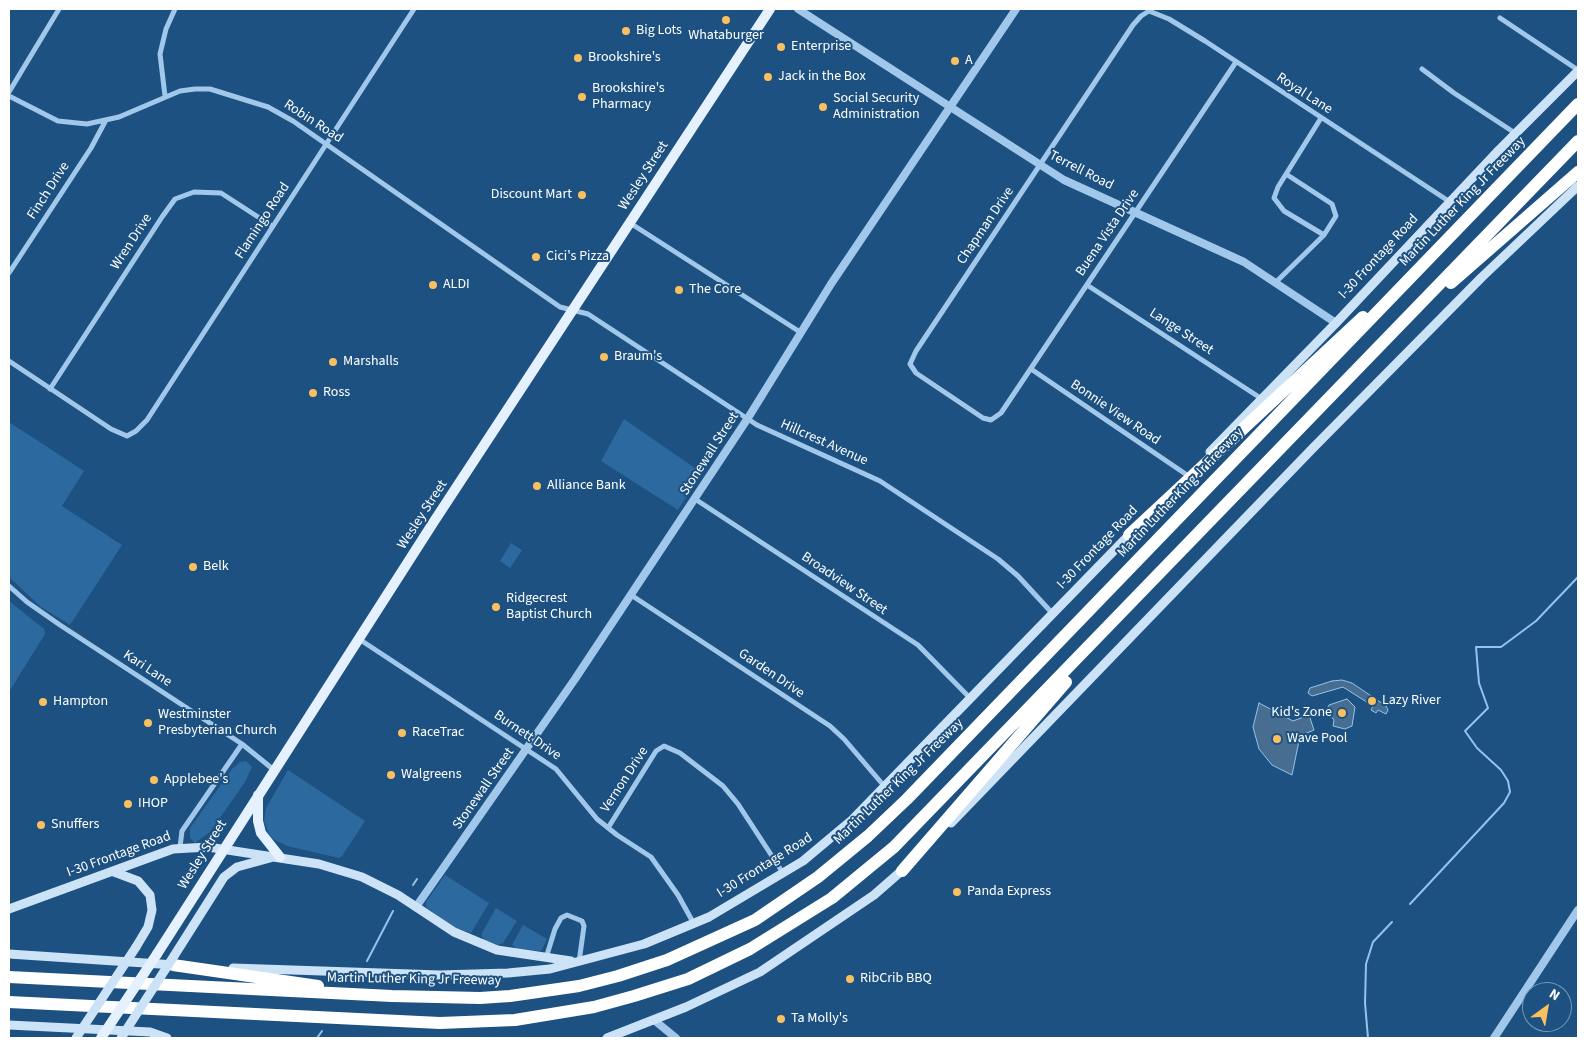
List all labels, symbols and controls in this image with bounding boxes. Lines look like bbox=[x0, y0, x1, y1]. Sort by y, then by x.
marker: Whataburger bbox=[720, 14, 732, 26]
place label: Big Lots bbox=[636, 23, 682, 39]
marker: Big Lots bbox=[620, 25, 632, 37]
place label: Whataburger bbox=[688, 28, 764, 44]
place label: Enterprise bbox=[791, 39, 851, 55]
marker: Enterprise bbox=[775, 41, 787, 53]
place label: Brookshire's bbox=[588, 50, 661, 66]
marker: Brookshire's bbox=[572, 52, 584, 64]
place label: A bbox=[965, 53, 973, 69]
marker: A bbox=[949, 55, 961, 67]
place label: Jack in the Box bbox=[778, 69, 866, 85]
street label: Royal Lane bbox=[1273, 70, 1335, 118]
marker: Jack in the Box bbox=[762, 71, 774, 83]
place label: Brookshire's Pharmacy bbox=[592, 81, 665, 114]
marker: Brookshire's Pharmacy bbox=[576, 91, 588, 103]
place label: Social Security Administration bbox=[833, 91, 920, 124]
street label: Robin Road bbox=[280, 97, 346, 147]
marker: Social Security Administration bbox=[817, 101, 829, 113]
street label: Martin Luther King Jr Freeway bbox=[1396, 134, 1530, 270]
street label: Wesley Street bbox=[615, 138, 673, 214]
street label: Terrell Road bbox=[1046, 148, 1116, 194]
street label: Finch Drive bbox=[24, 159, 74, 223]
street label: Flamingo Road bbox=[232, 180, 294, 262]
street label: Chapman Drive bbox=[954, 184, 1018, 268]
street label: Buena Vista Drive bbox=[1073, 186, 1143, 280]
place label: Discount Mart bbox=[491, 187, 572, 203]
marker: Discount Mart bbox=[576, 189, 588, 201]
street label: Wren Drive bbox=[108, 211, 156, 273]
street label: I-30 Frontage Road bbox=[1336, 211, 1422, 303]
place label: Cici's Pizza bbox=[546, 249, 609, 265]
marker: Cici's Pizza bbox=[530, 251, 542, 263]
place label: ALDI bbox=[443, 277, 470, 293]
marker: ALDI bbox=[427, 279, 439, 291]
place label: The Core bbox=[689, 282, 741, 298]
marker: The Core bbox=[673, 284, 685, 296]
street label: Lange Street bbox=[1146, 305, 1216, 359]
place label: Braum's bbox=[614, 349, 662, 365]
marker: Braum's bbox=[598, 351, 610, 363]
place label: Marshalls bbox=[343, 354, 399, 370]
marker: Marshalls bbox=[327, 356, 339, 368]
street label: Bonnie View Road bbox=[1067, 377, 1163, 449]
place label: Ross bbox=[323, 385, 350, 401]
marker: Ross bbox=[307, 387, 319, 399]
street label: Stonewall Street bbox=[677, 409, 743, 499]
street label: Hillcrest Avenue bbox=[778, 416, 870, 470]
street label: Martin Luther King Jr Freeway bbox=[1114, 425, 1248, 561]
street label: Wesley Street bbox=[394, 477, 452, 553]
place label: Alliance Bank bbox=[547, 478, 626, 494]
marker: Alliance Bank bbox=[531, 480, 543, 492]
street label: I-30 Frontage Road bbox=[1054, 503, 1142, 593]
street label: Broadview Street bbox=[798, 549, 890, 619]
place label: Belk bbox=[203, 559, 229, 575]
marker: Belk bbox=[187, 561, 199, 573]
place label: Ridgecrest Baptist Church bbox=[506, 591, 592, 624]
marker: Ridgecrest Baptist Church bbox=[490, 601, 502, 613]
street label: Garden Drive bbox=[735, 646, 807, 702]
street label: Kari Lane bbox=[119, 647, 175, 691]
place label: Lazy River bbox=[1382, 693, 1441, 709]
place label: Hampton bbox=[53, 694, 108, 710]
marker: Lazy River bbox=[1366, 695, 1378, 707]
marker: Hampton bbox=[37, 696, 49, 708]
place label: Kid's Zone bbox=[1271, 705, 1332, 721]
place label: Westminster Presbyterian Church bbox=[158, 707, 277, 740]
street label: Burnett Drive bbox=[490, 707, 564, 765]
marker: Kid's Zone bbox=[1336, 707, 1348, 719]
street label: Martin Luther King Jr Freeway bbox=[831, 715, 967, 849]
marker: Westminster Presbyterian Church bbox=[142, 717, 154, 729]
place label: RaceTrac bbox=[412, 725, 464, 741]
marker: RaceTrac bbox=[396, 727, 408, 739]
place label: Wave Pool bbox=[1287, 731, 1347, 747]
marker: Wave Pool bbox=[1271, 733, 1283, 745]
street label: Vernon Drive bbox=[598, 744, 652, 816]
street label: Stonewall Street bbox=[450, 745, 518, 833]
place label: Walgreens bbox=[401, 767, 462, 783]
marker: Walgreens bbox=[385, 769, 397, 781]
place label: Applebee's bbox=[164, 772, 228, 788]
marker: Applebee's bbox=[148, 774, 160, 786]
place label: IHOP bbox=[138, 796, 168, 812]
marker: IHOP bbox=[122, 798, 134, 810]
place label: Snuffers bbox=[51, 817, 99, 833]
street label: Wesley Street bbox=[175, 817, 231, 893]
marker: Snuffers bbox=[35, 819, 47, 831]
street label: I-30 Frontage Road bbox=[65, 828, 173, 882]
street label: I-30 Frontage Road bbox=[714, 830, 816, 902]
place label: Panda Express bbox=[967, 884, 1051, 900]
marker: Panda Express bbox=[951, 886, 963, 898]
street label: Martin Luther King Jr Freeway bbox=[327, 970, 501, 990]
place label: RibCrib BBQ bbox=[860, 971, 932, 987]
marker: RibCrib BBQ bbox=[844, 973, 856, 985]
north arrow bbox=[1522, 982, 1572, 1032]
text: N bbox=[1545, 984, 1564, 1006]
place label: Ta Molly's bbox=[791, 1011, 848, 1027]
marker: Ta Molly's bbox=[775, 1013, 787, 1025]

